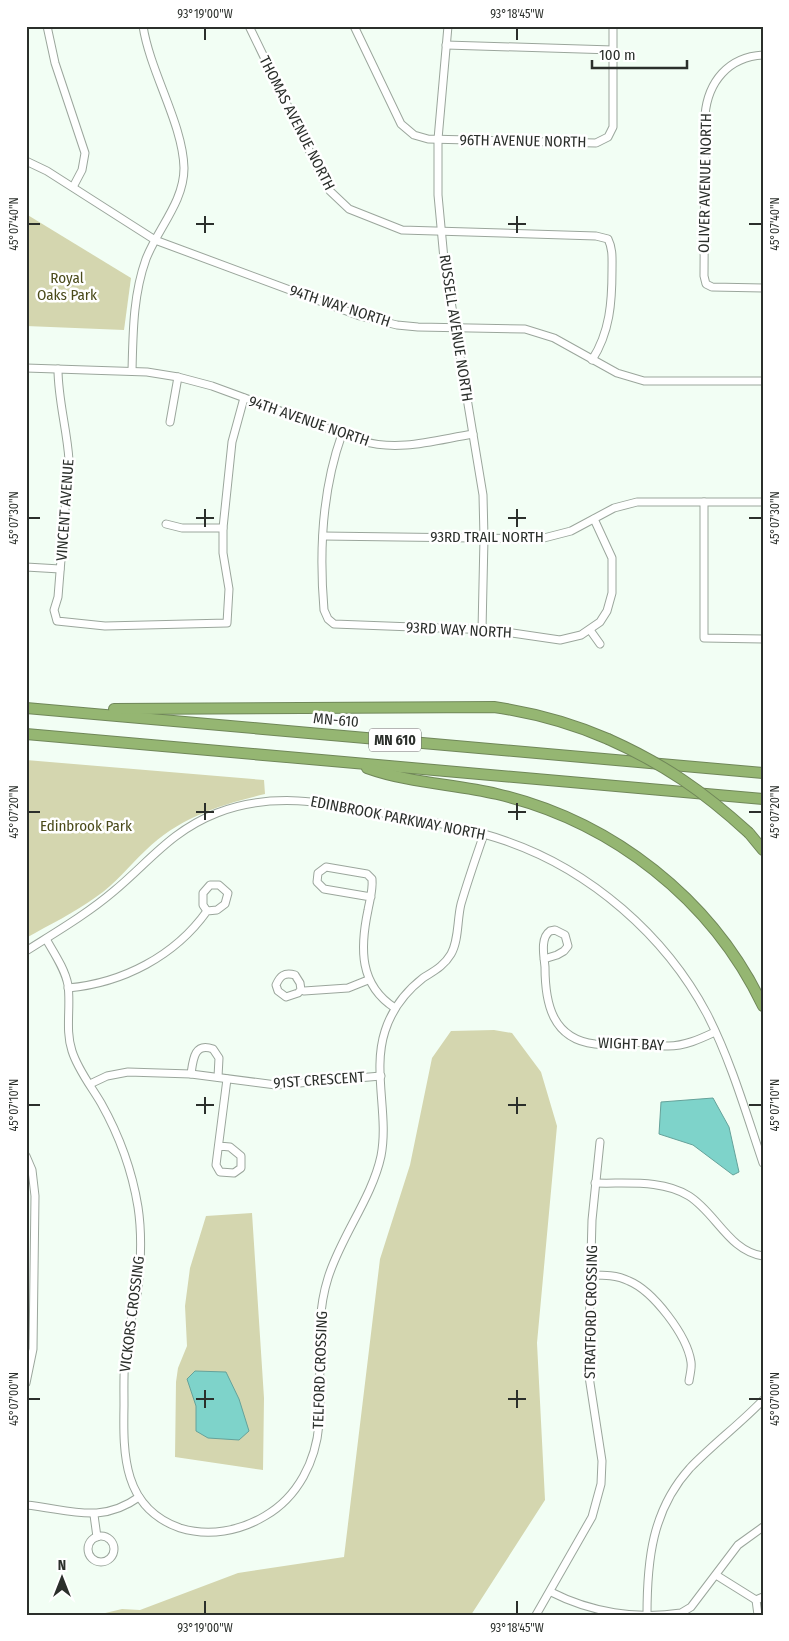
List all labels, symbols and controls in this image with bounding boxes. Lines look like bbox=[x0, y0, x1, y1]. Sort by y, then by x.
text: 93°19'00"W bbox=[177, 7, 233, 21]
text: 93°18'45"W bbox=[490, 7, 544, 21]
scale bar bbox=[592, 38, 686, 70]
text: 100 m bbox=[599, 46, 636, 64]
street label: THOMAS AVENUE NORTH bbox=[255, 53, 339, 193]
street label: OLIVER AVENUE NORTH bbox=[695, 113, 715, 253]
street label: 96TH AVENUE NORTH bbox=[459, 131, 587, 151]
text: 45°07'40"N bbox=[7, 197, 21, 251]
text: 45°07'40"N bbox=[768, 197, 782, 251]
street label: RUSSELL AVENUE NORTH bbox=[435, 253, 477, 403]
park label: Royal Oaks Park bbox=[37, 269, 97, 304]
street label: 94TH WAY NORTH bbox=[287, 281, 393, 331]
street label: 94TH AVENUE NORTH bbox=[246, 392, 372, 450]
street label: VINCENT AVENUE bbox=[52, 458, 78, 562]
text: 45°07'30"N bbox=[7, 491, 21, 545]
text: 45°07'30"N bbox=[768, 491, 782, 545]
street label: 93RD TRAIL NORTH bbox=[430, 528, 544, 546]
street label: 93RD WAY NORTH bbox=[406, 618, 512, 642]
street label: MN-610 bbox=[312, 709, 360, 731]
road number: MN 610 bbox=[369, 728, 421, 752]
text: 45°07'20"N bbox=[7, 785, 21, 839]
text: 45°07'20"N bbox=[768, 785, 782, 839]
street label: EDINBROOK PARKWAY NORTH bbox=[309, 792, 487, 844]
park label: Edinbrook Park bbox=[40, 817, 132, 835]
street label: WIGHT BAY bbox=[598, 1034, 665, 1054]
street label: 91ST CRESCENT bbox=[273, 1068, 365, 1092]
text: 45°07'10"N bbox=[7, 1079, 21, 1131]
text: 45°07'10"N bbox=[768, 1079, 782, 1131]
street label: STRATFORD CROSSING bbox=[581, 1245, 601, 1379]
street label: VICKORS CROSSING bbox=[116, 1255, 148, 1373]
street label: TELFORD CROSSING bbox=[309, 1311, 331, 1429]
text: 45°07'00"N bbox=[7, 1372, 21, 1426]
text: 45°07'00"N bbox=[768, 1372, 782, 1426]
north arrow bbox=[38, 1554, 88, 1604]
text: N bbox=[58, 1557, 66, 1574]
text: 93°19'00"W bbox=[177, 1621, 233, 1635]
text: 93°18'45"W bbox=[490, 1621, 544, 1635]

